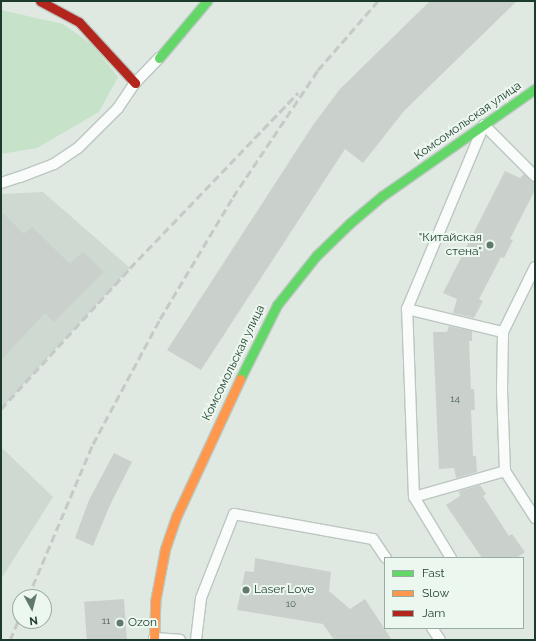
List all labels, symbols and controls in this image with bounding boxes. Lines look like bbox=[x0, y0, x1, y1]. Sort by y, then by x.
street label: Комсомольская улица bbox=[412, 79, 524, 163]
place label: "Китайская стена" bbox=[419, 231, 482, 259]
marker: "Китайская стена" bbox=[485, 240, 495, 250]
street label: Комсомольская улица bbox=[200, 303, 268, 423]
house number: 14 bbox=[450, 393, 460, 405]
legend bbox=[384, 557, 524, 629]
text: Fast bbox=[422, 566, 445, 580]
place label: Laser Love bbox=[254, 583, 315, 597]
marker: Laser Love bbox=[241, 585, 251, 595]
text: Slow bbox=[422, 586, 449, 600]
north arrow bbox=[12, 589, 52, 629]
house number: 10 bbox=[286, 598, 296, 610]
text: Jam bbox=[422, 606, 445, 620]
text: N bbox=[28, 613, 38, 627]
house number: 11 bbox=[102, 615, 110, 627]
place label: Ozon bbox=[128, 616, 157, 630]
marker: Ozon bbox=[115, 618, 125, 628]

